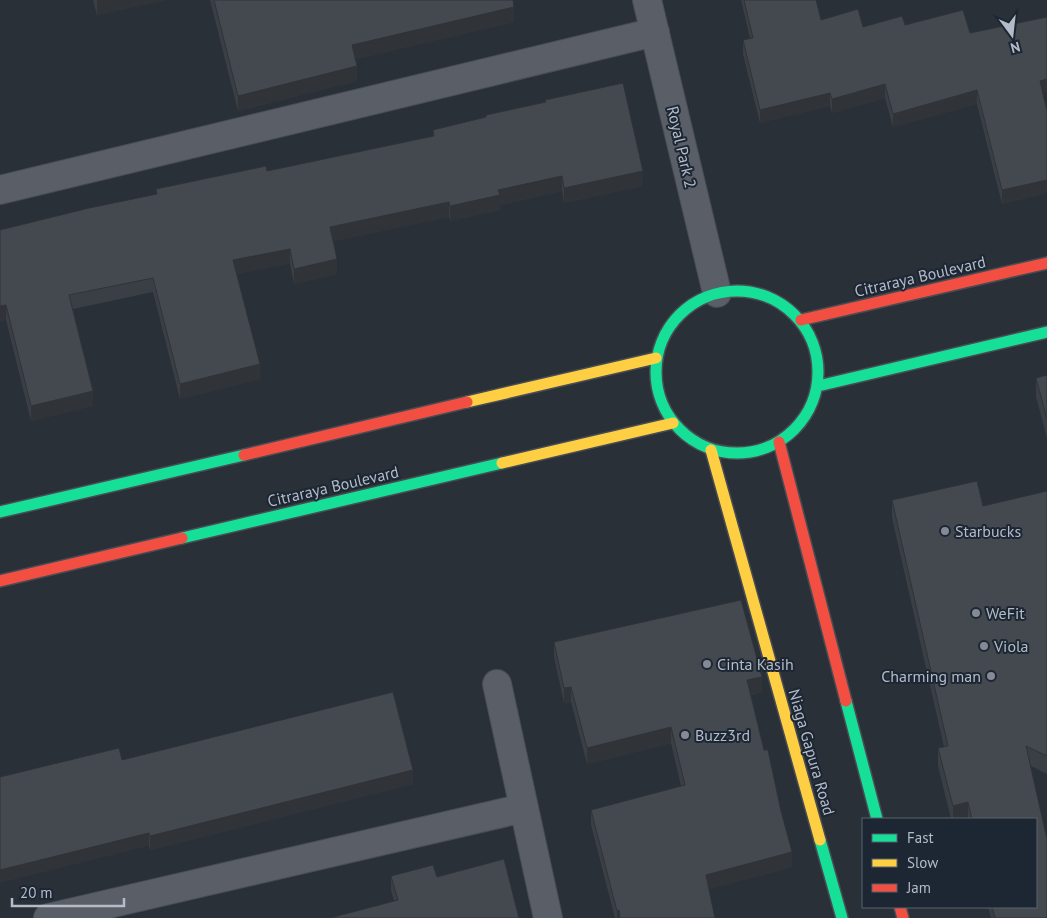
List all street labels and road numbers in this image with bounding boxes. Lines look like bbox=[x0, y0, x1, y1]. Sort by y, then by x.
street label: Royal Park 2 bbox=[663, 104, 701, 190]
street label: Citraraya Boulevard bbox=[852, 251, 988, 301]
street label: Citraraya Boulevard bbox=[265, 461, 401, 511]
street label: Niaga Gapura Road bbox=[784, 687, 840, 817]

